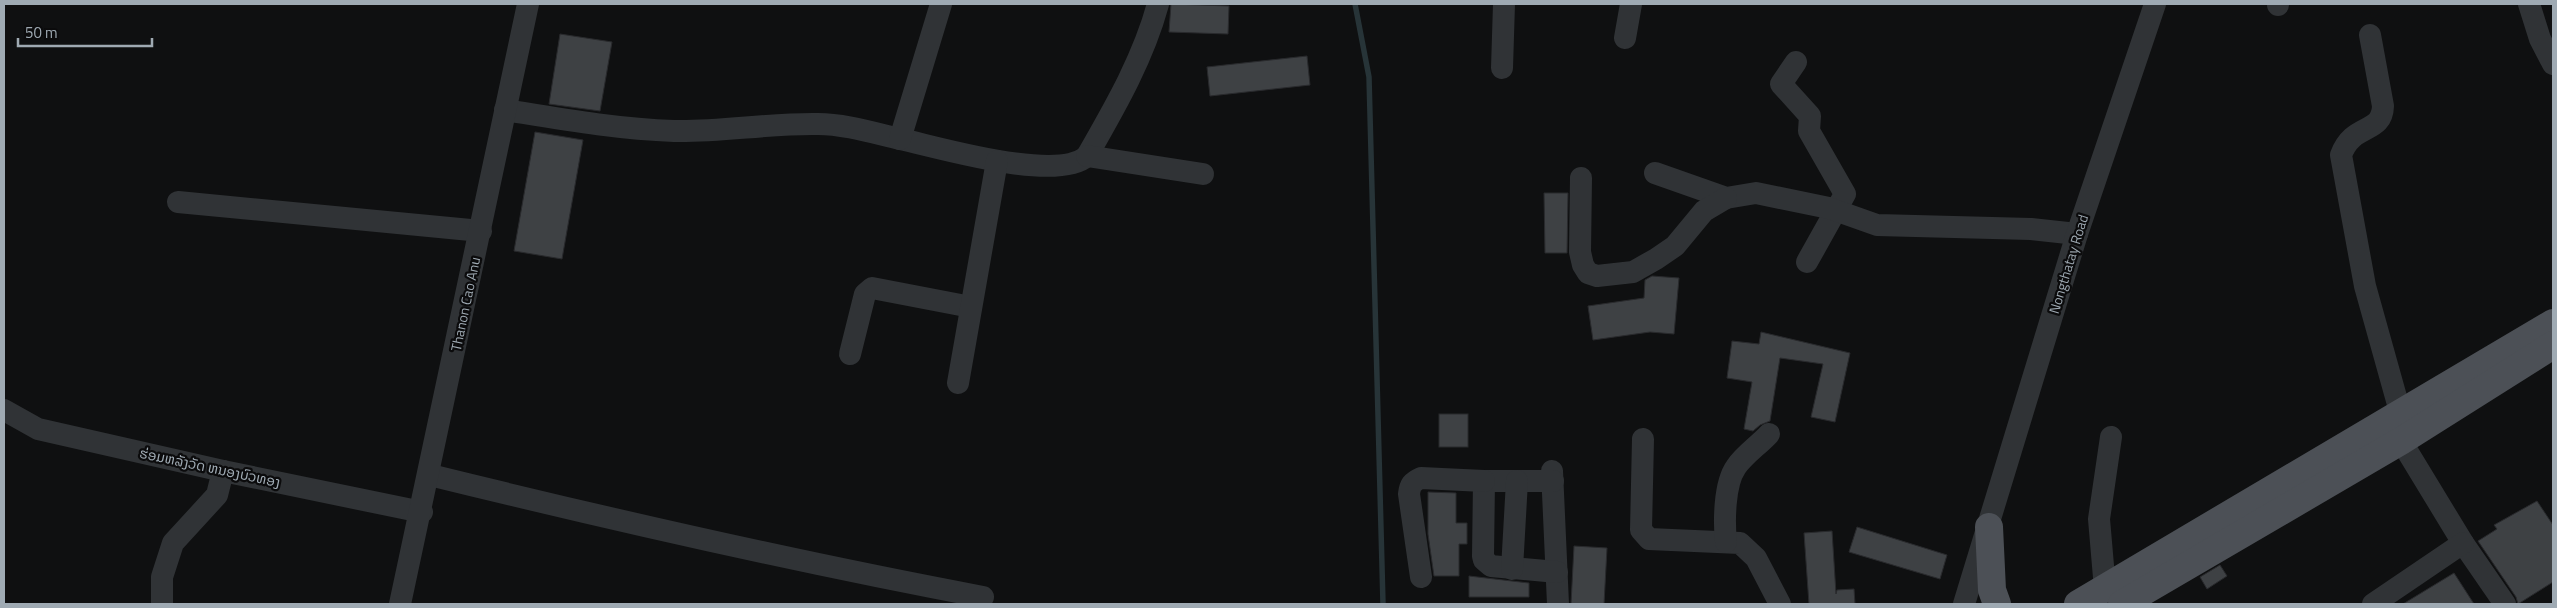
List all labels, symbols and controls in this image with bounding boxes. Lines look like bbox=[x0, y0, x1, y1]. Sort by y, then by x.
scale bar bbox=[18, 15, 151, 47]
text: 50 m bbox=[25, 21, 58, 44]
street label: Nongthatay Road bbox=[2043, 212, 2093, 316]
street label: Thanon Cao Anu bbox=[445, 255, 485, 353]
street label: ຮ່ອມຫລັງວັດ ຫນອງບົວທອງ bbox=[138, 442, 282, 492]

